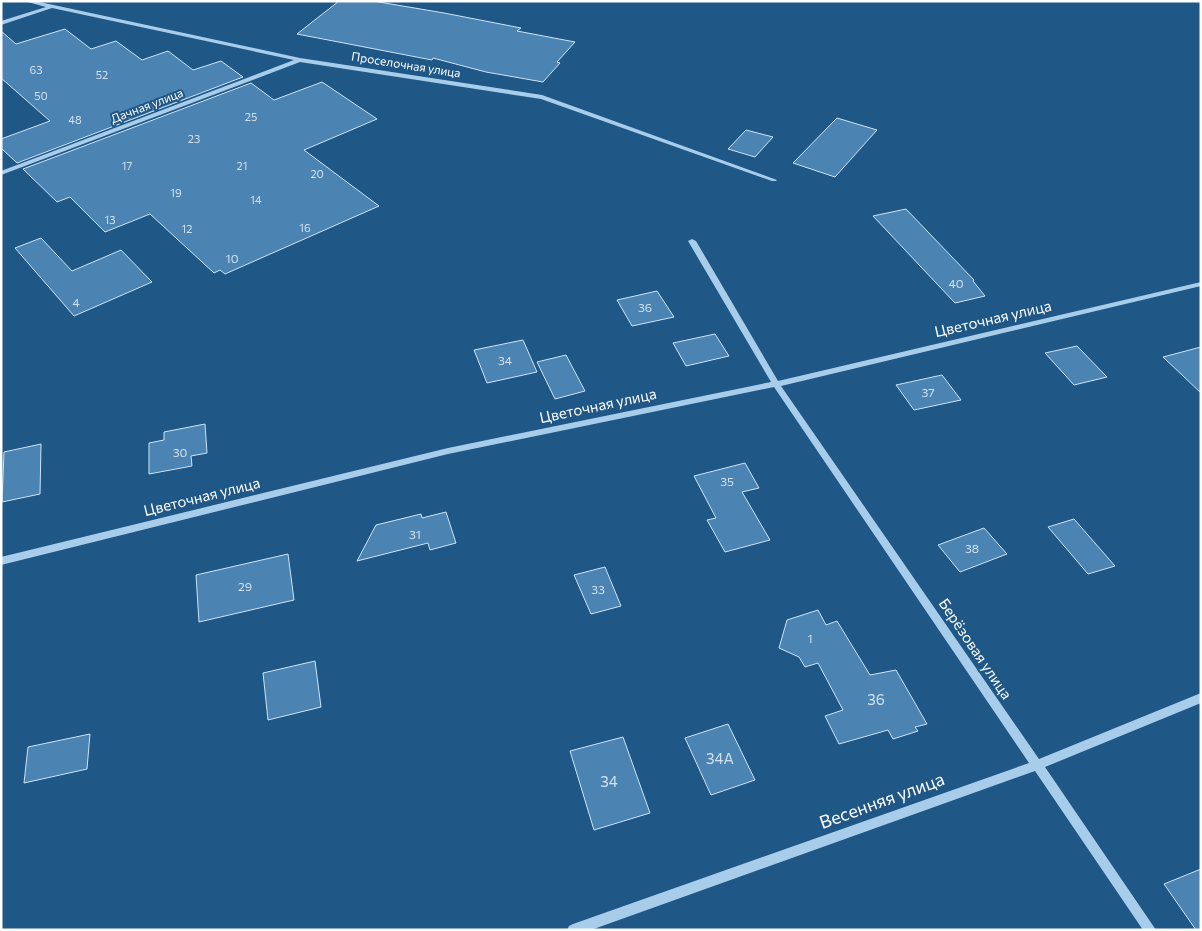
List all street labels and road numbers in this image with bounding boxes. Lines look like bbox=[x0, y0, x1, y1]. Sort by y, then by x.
street label: Проселочная улица bbox=[351, 48, 462, 80]
street label: Дачная улица bbox=[108, 85, 185, 125]
street label: Цветочная улица bbox=[933, 296, 1053, 340]
street label: Цветочная улица bbox=[538, 384, 658, 426]
street label: Цветочная улица bbox=[142, 473, 262, 519]
street label: Берёзовая улица bbox=[935, 595, 1016, 702]
street label: Весенняя улица bbox=[816, 767, 947, 833]

